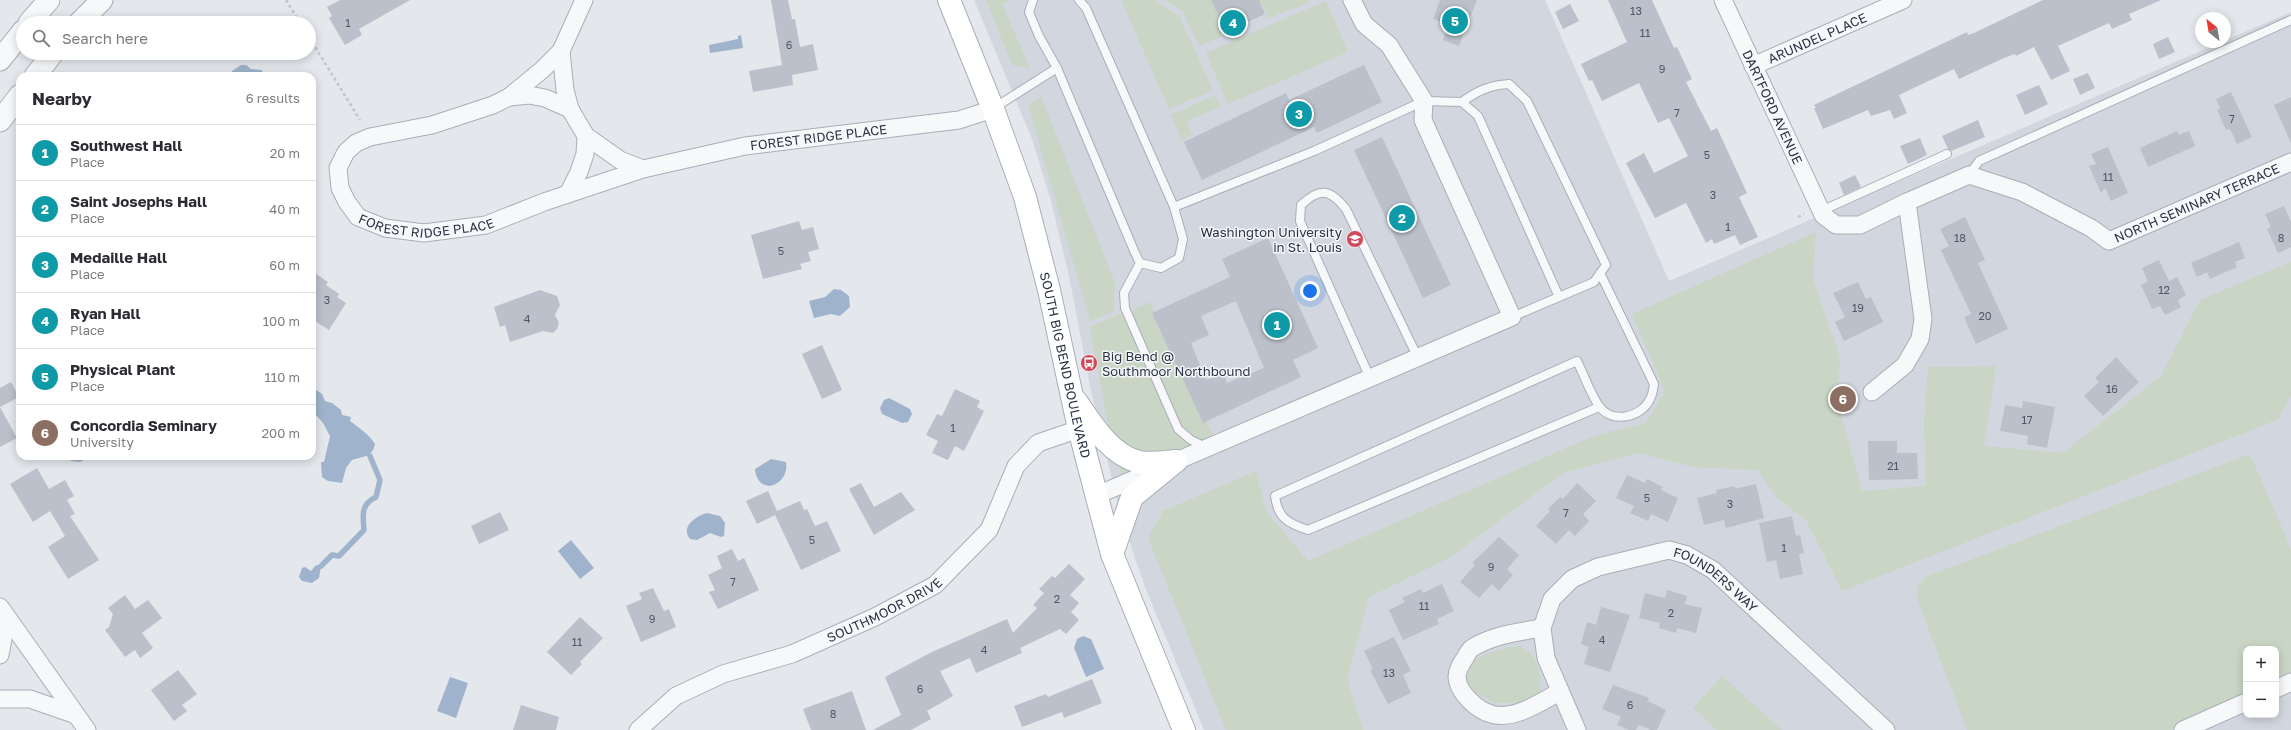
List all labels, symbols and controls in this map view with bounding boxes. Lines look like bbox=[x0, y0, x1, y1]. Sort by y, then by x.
house number: 13 bbox=[1630, 4, 1642, 17]
pin: 5 bbox=[1442, 6, 1468, 36]
pin: 4 bbox=[1220, 8, 1246, 38]
street label: ARUNDEL PLACE bbox=[1765, 9, 1869, 66]
north arrow bbox=[2195, 12, 2231, 48]
search box bbox=[16, 16, 316, 60]
house number: 1 bbox=[345, 16, 351, 29]
house number: 11 bbox=[1640, 26, 1650, 39]
icon: search bbox=[30, 27, 52, 49]
text: Search here bbox=[62, 29, 148, 47]
house number: 6 bbox=[786, 38, 793, 51]
street label: DARTFORD AVENUE bbox=[1739, 47, 1806, 167]
house number: 9 bbox=[1659, 62, 1665, 75]
text: Nearby bbox=[32, 88, 92, 109]
text: 6 results bbox=[246, 90, 300, 106]
pin: 3 bbox=[1286, 99, 1312, 129]
house number: 7 bbox=[1674, 106, 1680, 119]
house number: 7 bbox=[2229, 112, 2235, 125]
street label: FOREST RIDGE PLACE bbox=[749, 121, 888, 153]
text: Southwest Hall bbox=[70, 136, 182, 154]
text: 1 bbox=[42, 145, 48, 161]
text: 20 m bbox=[270, 145, 300, 161]
house number: 5 bbox=[1704, 148, 1710, 161]
text: Place bbox=[70, 154, 105, 170]
street label: NORTH SEMINARY TERRACE bbox=[2112, 160, 2282, 246]
house number: 11 bbox=[2103, 170, 2113, 183]
house number: 3 bbox=[1710, 188, 1716, 201]
text: Saint Josephs Hall bbox=[70, 192, 207, 210]
text: 2 bbox=[41, 201, 49, 217]
text: 40 m bbox=[269, 201, 300, 217]
pin: 2 bbox=[1389, 203, 1415, 233]
text: Place bbox=[70, 210, 105, 226]
street label: FOREST RIDGE PLACE bbox=[356, 210, 497, 241]
house number: 1 bbox=[1725, 220, 1731, 233]
place label: Washington University in St. Louis bbox=[1200, 224, 1343, 255]
school or university icon: Washington University in St. Louis bbox=[1345, 229, 1365, 249]
house number: 18 bbox=[1954, 231, 1966, 244]
house number: 8 bbox=[2278, 231, 2285, 244]
house number: 5 bbox=[778, 244, 784, 257]
text: Medaille Hall bbox=[70, 248, 167, 266]
text: 3 bbox=[41, 257, 49, 273]
text: 60 m bbox=[269, 257, 300, 273]
text: Place bbox=[70, 266, 105, 282]
street label: SOUTH BIG BEND BOULEVARD bbox=[1037, 270, 1094, 460]
your location bbox=[1300, 281, 1320, 301]
house number: 12 bbox=[2158, 283, 2170, 296]
house number: 3 bbox=[324, 293, 330, 306]
house number: 19 bbox=[1852, 301, 1864, 314]
text: Ryan Hall bbox=[70, 304, 141, 322]
house number: 20 bbox=[1978, 309, 1992, 322]
pin: 1 bbox=[1264, 310, 1290, 340]
house number: 4 bbox=[524, 312, 531, 325]
text: 4 bbox=[41, 313, 49, 329]
text: 100 m bbox=[263, 313, 300, 329]
text: Place bbox=[70, 322, 105, 338]
place label: Big Bend @ Southmoor Northbound bbox=[1102, 348, 1250, 379]
bus stop icon: Big Bend @ Southmoor Northbound bbox=[1079, 353, 1099, 373]
text: Physical Plant bbox=[70, 360, 175, 378]
text: 5 bbox=[41, 369, 49, 385]
text: 110 m bbox=[265, 369, 300, 385]
text: Place bbox=[70, 378, 105, 394]
house number: 16 bbox=[2106, 382, 2118, 395]
pin: 6 bbox=[1830, 384, 1856, 414]
house number: 17 bbox=[2021, 413, 2033, 426]
text: Concordia Seminary bbox=[70, 416, 217, 434]
house number: 1 bbox=[950, 421, 956, 434]
text: 6 bbox=[41, 425, 49, 441]
text: 200 m bbox=[262, 425, 300, 441]
text: University bbox=[70, 434, 134, 450]
house number: 21 bbox=[1887, 459, 1899, 472]
house number: 5 bbox=[1644, 491, 1650, 504]
house number: 3 bbox=[1727, 497, 1733, 510]
house number: 7 bbox=[1563, 506, 1569, 519]
house number: 5 bbox=[809, 533, 815, 546]
house number: 1 bbox=[1781, 541, 1787, 554]
street label: FOUNDERS WAY bbox=[1672, 544, 1761, 616]
house number: 9 bbox=[1488, 560, 1494, 573]
house number: 7 bbox=[730, 575, 736, 588]
street label: SOUTHMOOR DRIVE bbox=[824, 575, 945, 645]
house number: 2 bbox=[1054, 592, 1060, 605]
house number: 11 bbox=[1419, 599, 1429, 612]
house number: 2 bbox=[1668, 606, 1674, 619]
house number: 9 bbox=[649, 612, 655, 625]
house number: 4 bbox=[1599, 633, 1606, 646]
house number: 11 bbox=[572, 635, 582, 648]
house number: 4 bbox=[981, 643, 988, 656]
map controls bbox=[2243, 646, 2279, 718]
button: + bbox=[2243, 646, 2279, 682]
house number: 13 bbox=[1383, 666, 1395, 679]
house number: 6 bbox=[917, 682, 924, 695]
button: − bbox=[2243, 682, 2279, 718]
house number: 6 bbox=[1627, 698, 1634, 711]
house number: 8 bbox=[830, 707, 837, 720]

